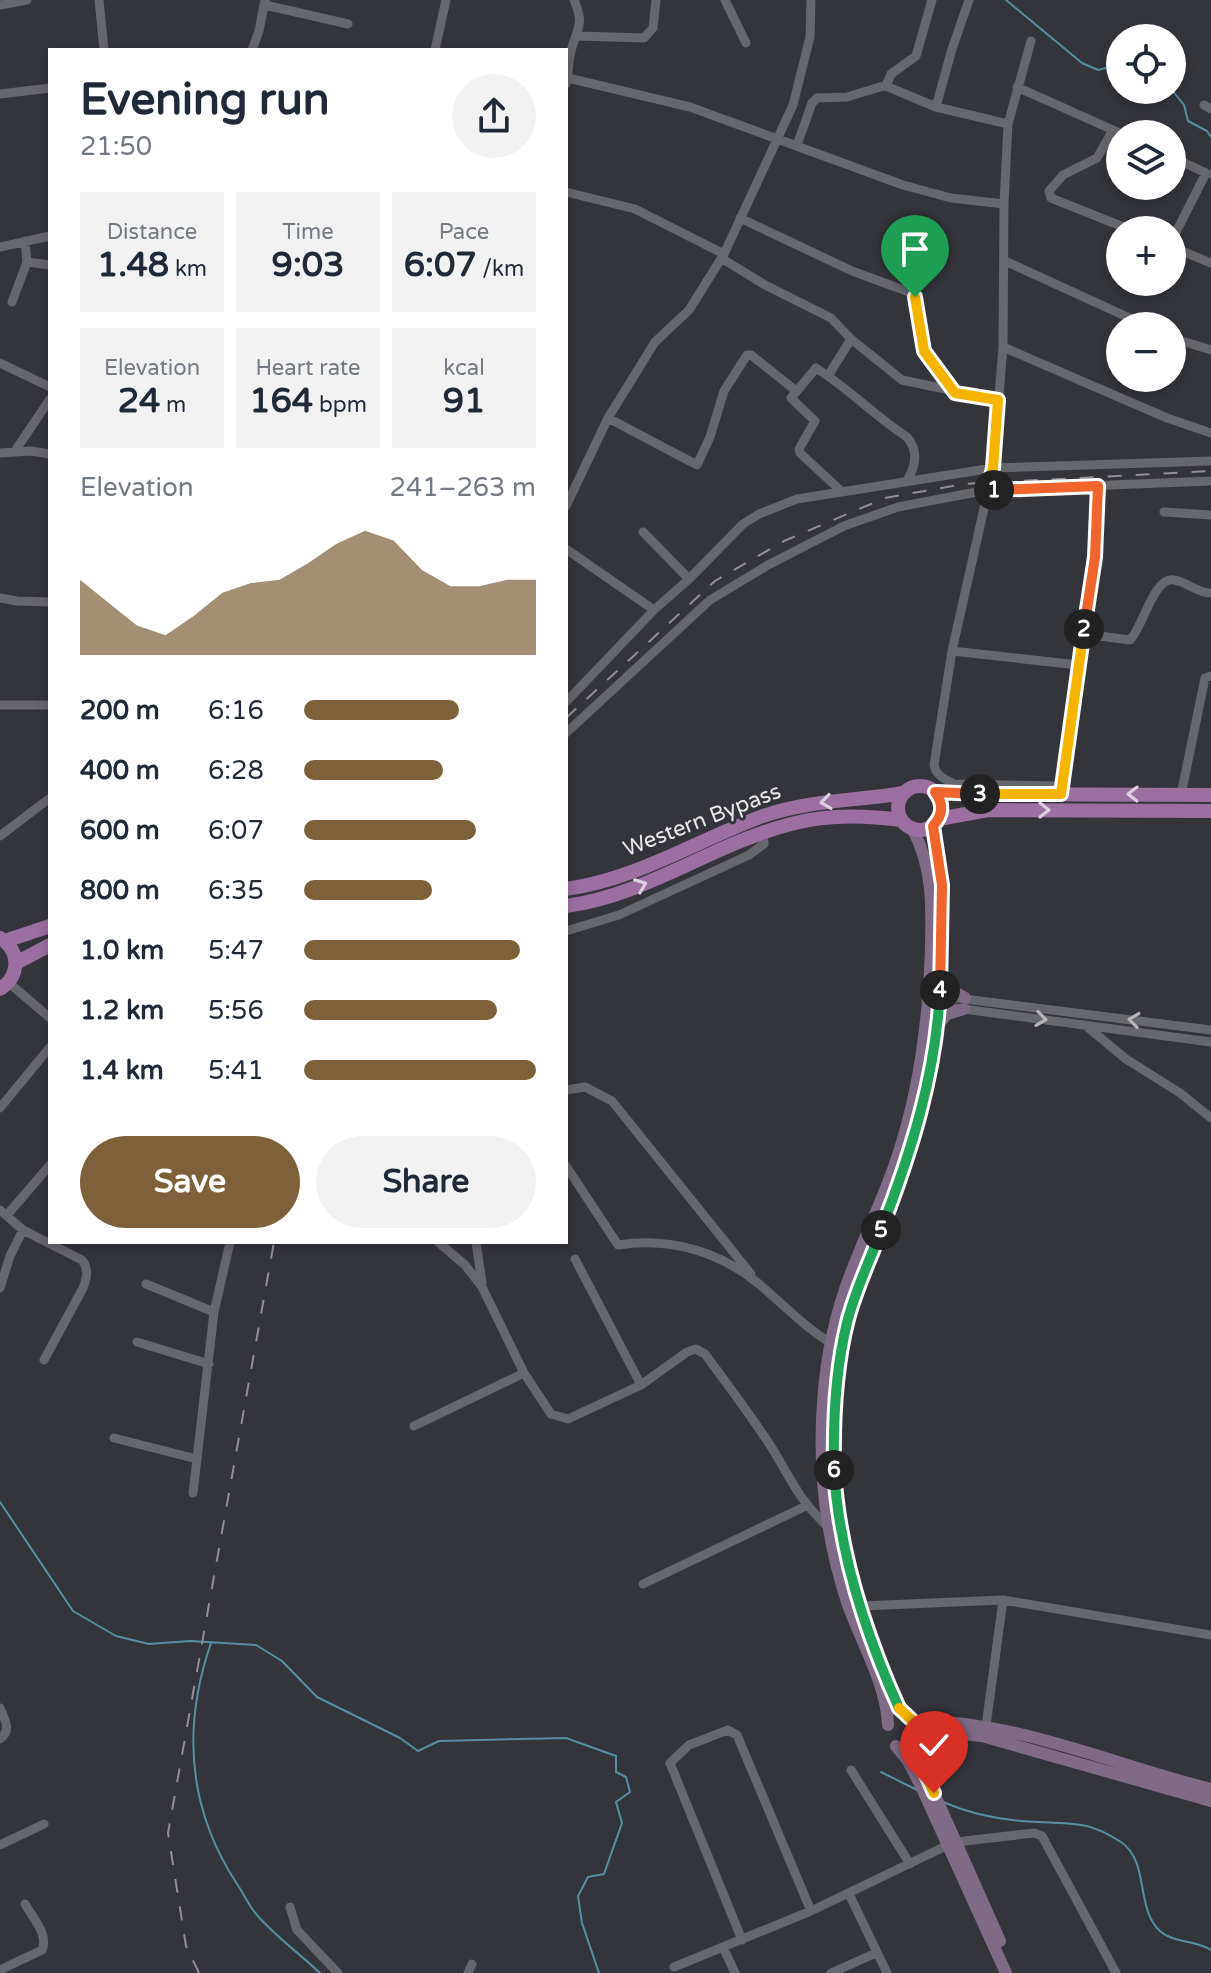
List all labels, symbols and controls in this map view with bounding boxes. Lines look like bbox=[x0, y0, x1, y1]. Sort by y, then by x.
map controls bbox=[1106, 24, 1186, 392]
button: locate bbox=[1106, 24, 1186, 104]
text: Evening run bbox=[80, 74, 329, 127]
button: share bbox=[452, 74, 536, 158]
button: layers bbox=[1106, 120, 1186, 200]
text: 21:50 bbox=[80, 131, 152, 162]
pin bbox=[881, 215, 949, 297]
button: + bbox=[1106, 216, 1186, 296]
text: Distance bbox=[107, 219, 197, 245]
text: Time bbox=[282, 219, 334, 245]
text: Pace bbox=[439, 219, 489, 245]
icon: arrive bbox=[893, 227, 937, 271]
text: 1.48 bbox=[97, 245, 169, 286]
text: 9:03 bbox=[272, 245, 344, 286]
text: 6:07 bbox=[404, 245, 477, 286]
text: km bbox=[169, 256, 207, 282]
text: /km bbox=[477, 256, 524, 282]
button: − bbox=[1106, 312, 1186, 392]
text: Elevation bbox=[104, 355, 200, 381]
text: Heart rate bbox=[256, 355, 360, 381]
text: kcal bbox=[443, 355, 485, 381]
text: 24 bbox=[118, 381, 160, 422]
text: 164 bbox=[249, 381, 313, 422]
text: 91 bbox=[443, 381, 485, 422]
text: m bbox=[160, 392, 186, 418]
text: bpm bbox=[313, 392, 367, 418]
pin: 1 bbox=[974, 470, 1014, 510]
text: Elevation bbox=[80, 472, 194, 503]
text: 241–263 m bbox=[390, 472, 536, 503]
text: 1 bbox=[987, 477, 1001, 503]
pin: 2 bbox=[1064, 609, 1104, 649]
text: 2 bbox=[1077, 616, 1091, 642]
text: 200 m bbox=[80, 695, 160, 726]
text: 6:16 bbox=[208, 695, 264, 726]
text: 400 m bbox=[80, 755, 160, 786]
text: 6:28 bbox=[208, 755, 264, 786]
pin: 3 bbox=[960, 774, 1000, 814]
street label: Western Bypass bbox=[620, 778, 784, 862]
text: 3 bbox=[973, 781, 987, 807]
one-way arrow bbox=[1126, 786, 1139, 803]
one-way arrow bbox=[819, 793, 833, 810]
one-way arrow bbox=[1038, 801, 1051, 819]
text: 600 m bbox=[80, 815, 160, 846]
text: 6:07 bbox=[208, 815, 264, 846]
text: 800 m bbox=[80, 875, 160, 906]
text: 6:35 bbox=[208, 875, 264, 906]
one-way arrow bbox=[633, 878, 647, 895]
text: 1.0 km bbox=[80, 935, 164, 966]
text: 5:47 bbox=[208, 935, 264, 966]
pin: 4 bbox=[920, 970, 960, 1010]
text: 4 bbox=[933, 977, 947, 1003]
text: 1.2 km bbox=[80, 995, 164, 1026]
text: 5:56 bbox=[208, 995, 264, 1026]
one-way arrow bbox=[1035, 1010, 1048, 1027]
one-way arrow bbox=[1127, 1011, 1140, 1028]
text: 1.4 km bbox=[80, 1055, 164, 1086]
text: 5:41 bbox=[208, 1055, 264, 1086]
button: Save bbox=[80, 1136, 300, 1228]
button: Share bbox=[316, 1136, 536, 1228]
pin: 5 bbox=[861, 1210, 901, 1250]
text: 5 bbox=[874, 1217, 888, 1243]
pin: 6 bbox=[814, 1450, 854, 1490]
text: 6 bbox=[827, 1457, 841, 1483]
pin bbox=[900, 1711, 968, 1793]
icon: check bbox=[912, 1723, 956, 1767]

